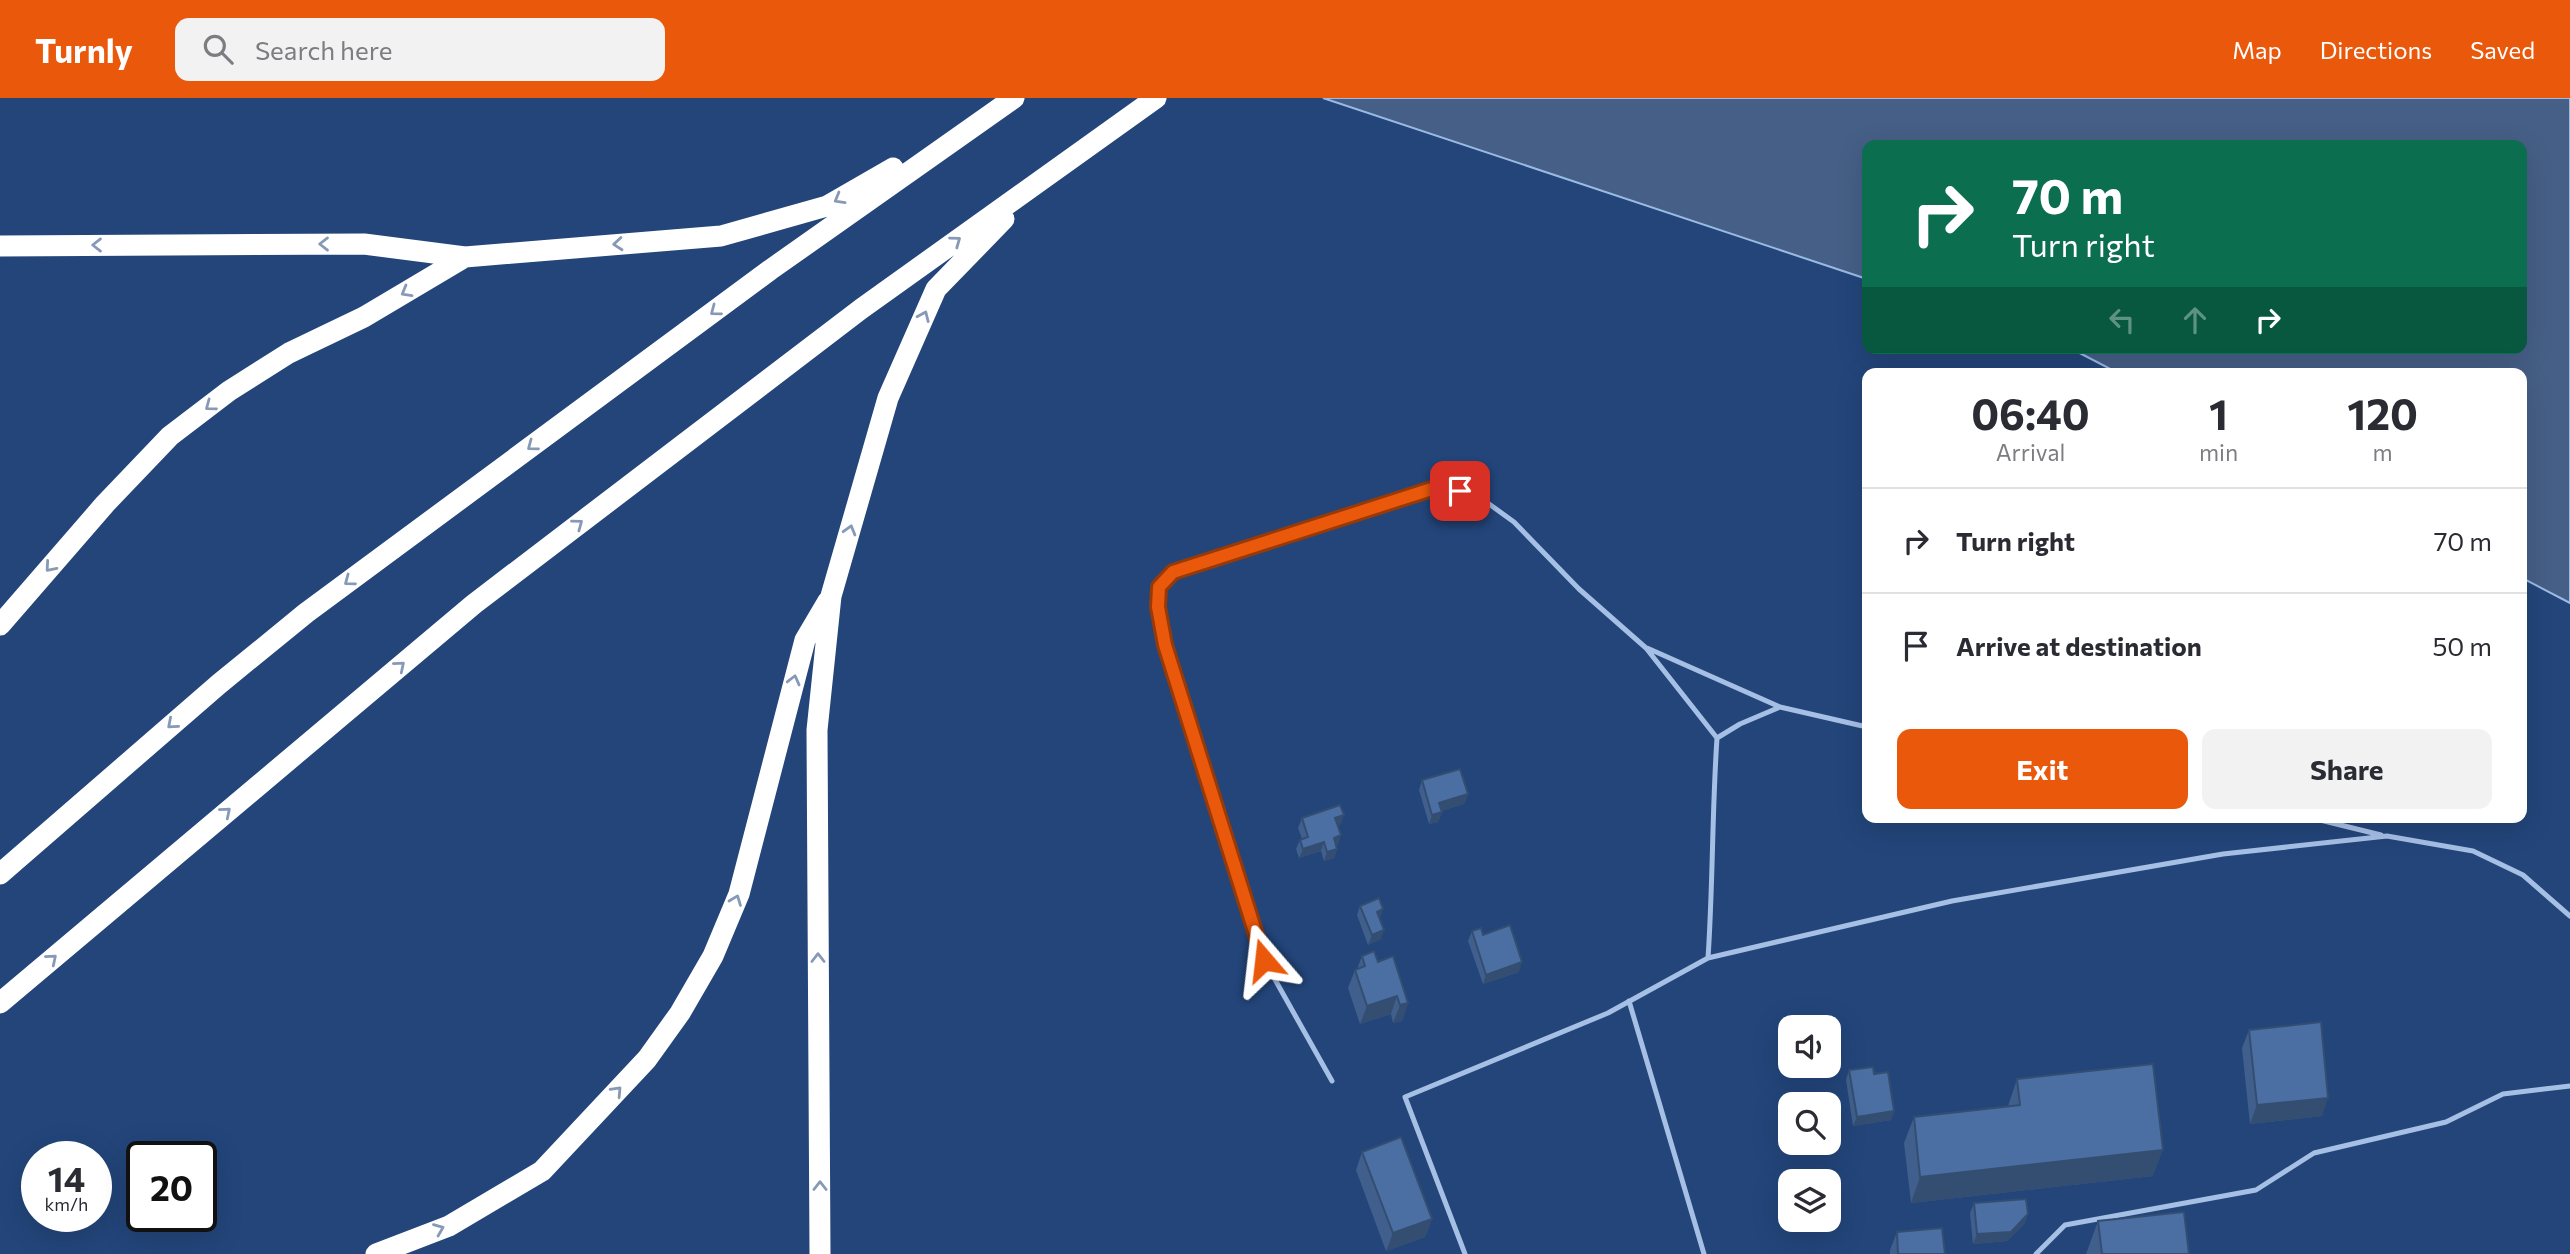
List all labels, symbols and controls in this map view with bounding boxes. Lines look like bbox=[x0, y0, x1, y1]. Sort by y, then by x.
search box bbox=[175, 18, 665, 81]
text: Turnly bbox=[35, 29, 133, 70]
icon: search bbox=[199, 30, 237, 68]
text: Search here bbox=[255, 34, 392, 65]
text: Map bbox=[2232, 35, 2282, 64]
text: Directions bbox=[2320, 35, 2432, 64]
text: Saved bbox=[2470, 35, 2535, 64]
text: 70 m bbox=[2012, 164, 2123, 224]
icon: right bbox=[1897, 168, 1988, 259]
one-way arrow bbox=[833, 191, 846, 204]
text: Turn right bbox=[2012, 224, 2155, 264]
one-way arrow bbox=[319, 236, 329, 252]
one-way arrow bbox=[612, 236, 623, 251]
one-way arrow bbox=[91, 237, 102, 253]
one-way arrow bbox=[948, 237, 961, 249]
one-way arrow bbox=[401, 284, 414, 297]
icon: left bbox=[2103, 301, 2141, 339]
icon: ahead bbox=[2176, 301, 2214, 339]
icon: right bbox=[2249, 301, 2287, 339]
one-way arrow bbox=[710, 302, 723, 315]
one-way arrow bbox=[916, 311, 930, 323]
text: 06:40 bbox=[1971, 387, 2090, 439]
text: 1 bbox=[2209, 387, 2228, 439]
text: 120 bbox=[2347, 387, 2418, 439]
one-way arrow bbox=[205, 397, 218, 410]
one-way arrow bbox=[527, 438, 540, 450]
text: Arrival bbox=[1996, 438, 2065, 466]
text: min bbox=[2199, 438, 2238, 466]
text: m bbox=[2372, 438, 2393, 466]
pin bbox=[1430, 461, 1490, 521]
icon: arrive bbox=[1441, 472, 1479, 510]
one-way arrow bbox=[570, 520, 583, 533]
icon: right bbox=[1897, 522, 1935, 560]
one-way arrow bbox=[842, 525, 856, 537]
text: Turn right bbox=[1956, 525, 2075, 556]
text: 70 m bbox=[2434, 525, 2492, 556]
one-way arrow bbox=[46, 559, 58, 572]
one-way arrow bbox=[344, 573, 357, 586]
icon: arrive bbox=[1897, 627, 1935, 665]
text: Arrive at destination bbox=[1956, 630, 2202, 661]
text: 50 m bbox=[2432, 630, 2492, 661]
one-way arrow bbox=[392, 662, 405, 674]
one-way arrow bbox=[786, 674, 800, 686]
one-way arrow bbox=[168, 716, 181, 729]
button: Exit bbox=[1897, 729, 2188, 809]
button: Share bbox=[2202, 729, 2492, 809]
one-way arrow bbox=[217, 808, 230, 820]
one-way arrow bbox=[728, 895, 742, 907]
position arrow bbox=[1227, 923, 1301, 997]
one-way arrow bbox=[810, 953, 826, 963]
one-way arrow bbox=[44, 954, 56, 967]
map controls bbox=[1778, 1015, 1841, 1232]
button: sound bbox=[1778, 1015, 1841, 1078]
one-way arrow bbox=[608, 1086, 621, 1099]
button: search bbox=[1778, 1092, 1841, 1155]
speed limit sign: 20 bbox=[126, 1141, 217, 1232]
text: 14 bbox=[48, 1156, 85, 1199]
button: layers bbox=[1778, 1169, 1841, 1232]
one-way arrow bbox=[812, 1180, 828, 1191]
text: km/h bbox=[45, 1193, 88, 1215]
one-way arrow bbox=[432, 1224, 444, 1238]

